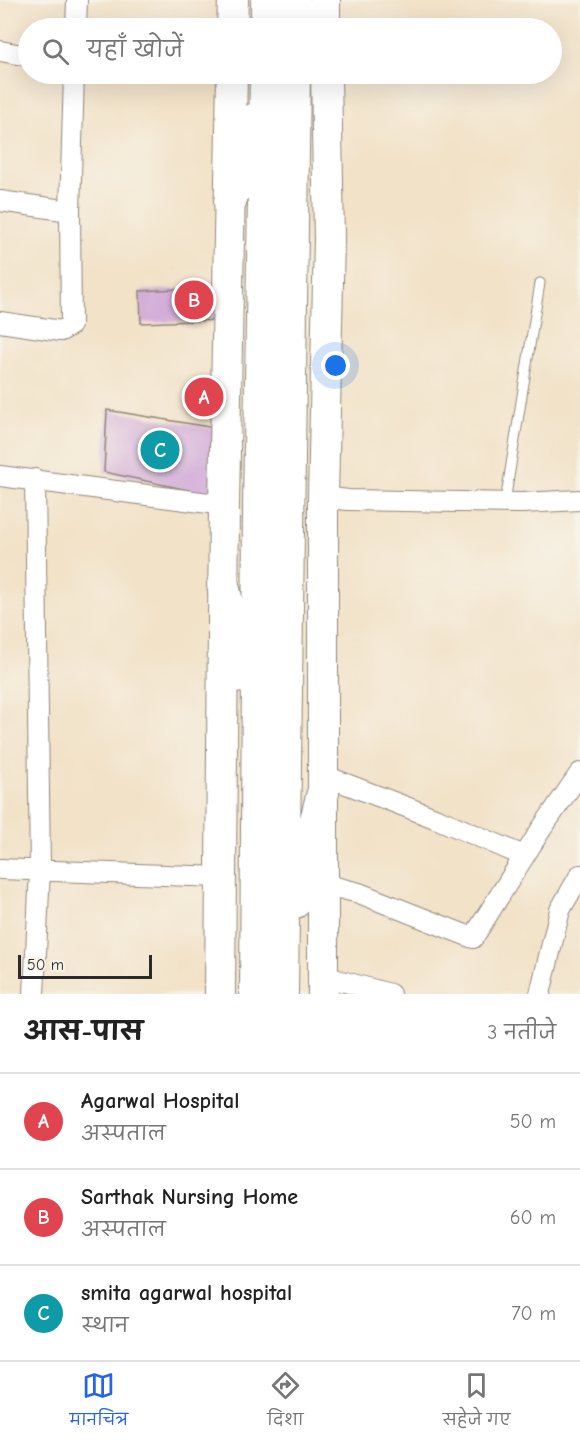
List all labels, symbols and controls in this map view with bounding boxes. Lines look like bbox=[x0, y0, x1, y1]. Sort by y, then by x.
search box bbox=[18, 18, 562, 84]
icon: search bbox=[39, 35, 72, 68]
text: यहाँ खोजें bbox=[87, 37, 183, 63]
pin: B bbox=[174, 278, 214, 322]
your location bbox=[321, 351, 350, 380]
pin: A bbox=[184, 374, 224, 420]
pin: C bbox=[140, 428, 180, 472]
scale bar bbox=[18, 952, 152, 980]
text: 50 m bbox=[27, 956, 64, 974]
text: आस-पास bbox=[24, 1017, 143, 1047]
text: 3 नतीजे bbox=[487, 1021, 556, 1044]
text: Agarwal Hospital bbox=[81, 1088, 239, 1114]
text: A bbox=[38, 1110, 49, 1133]
text: 50 m bbox=[510, 1110, 556, 1133]
text: अस्पताल bbox=[81, 1122, 166, 1145]
text: Sarthak Nursing Home bbox=[81, 1184, 298, 1210]
text: B bbox=[37, 1206, 50, 1229]
text: 60 m bbox=[510, 1206, 556, 1229]
text: अस्पताल bbox=[81, 1218, 166, 1241]
text: smita agarwal hospital bbox=[81, 1280, 292, 1306]
text: C bbox=[37, 1302, 50, 1325]
text: 70 m bbox=[511, 1302, 556, 1325]
text: स्थान bbox=[81, 1314, 128, 1337]
tab: मानचित्र bbox=[70, 1369, 128, 1437]
tab: दिशा bbox=[267, 1369, 304, 1437]
tab: सहेजे गए bbox=[443, 1369, 510, 1437]

